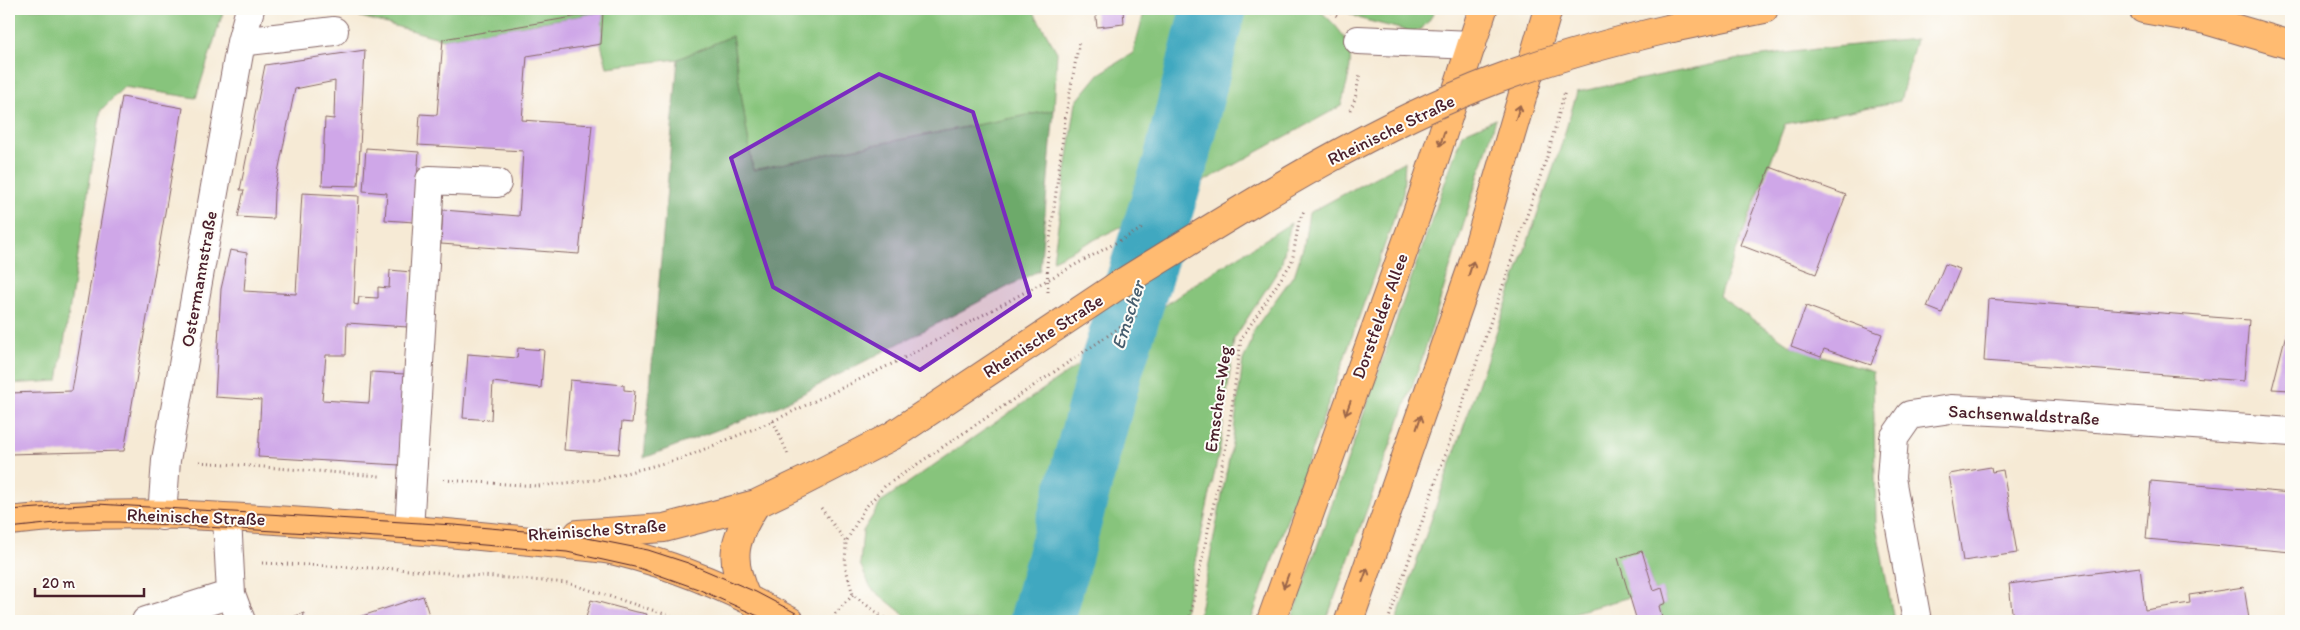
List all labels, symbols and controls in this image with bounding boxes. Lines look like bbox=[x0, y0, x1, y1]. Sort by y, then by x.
street label: Rheinische Straße bbox=[1324, 90, 1458, 170]
one-way arrow bbox=[1513, 105, 1523, 121]
one-way arrow bbox=[1436, 130, 1446, 146]
street label: Ostermannstraße bbox=[176, 209, 222, 349]
street label: Dorstfelder Allee bbox=[1347, 250, 1413, 382]
one-way arrow bbox=[1467, 261, 1477, 277]
water label: Emscher bbox=[1106, 276, 1150, 352]
street label: Rheinische Straße bbox=[979, 289, 1107, 383]
street label: Emscher-Weg bbox=[1200, 344, 1236, 454]
one-way arrow bbox=[1343, 399, 1352, 415]
street label: Sachsenwaldstraße bbox=[1948, 400, 2100, 430]
one-way arrow bbox=[1415, 415, 1424, 430]
street label: Rheinische Straße bbox=[126, 504, 266, 530]
street label: Rheinische Straße bbox=[527, 514, 667, 546]
scale bar bbox=[35, 565, 144, 597]
one-way arrow bbox=[1361, 568, 1370, 584]
one-way arrow bbox=[1281, 572, 1290, 588]
text: 20 m bbox=[42, 574, 76, 592]

